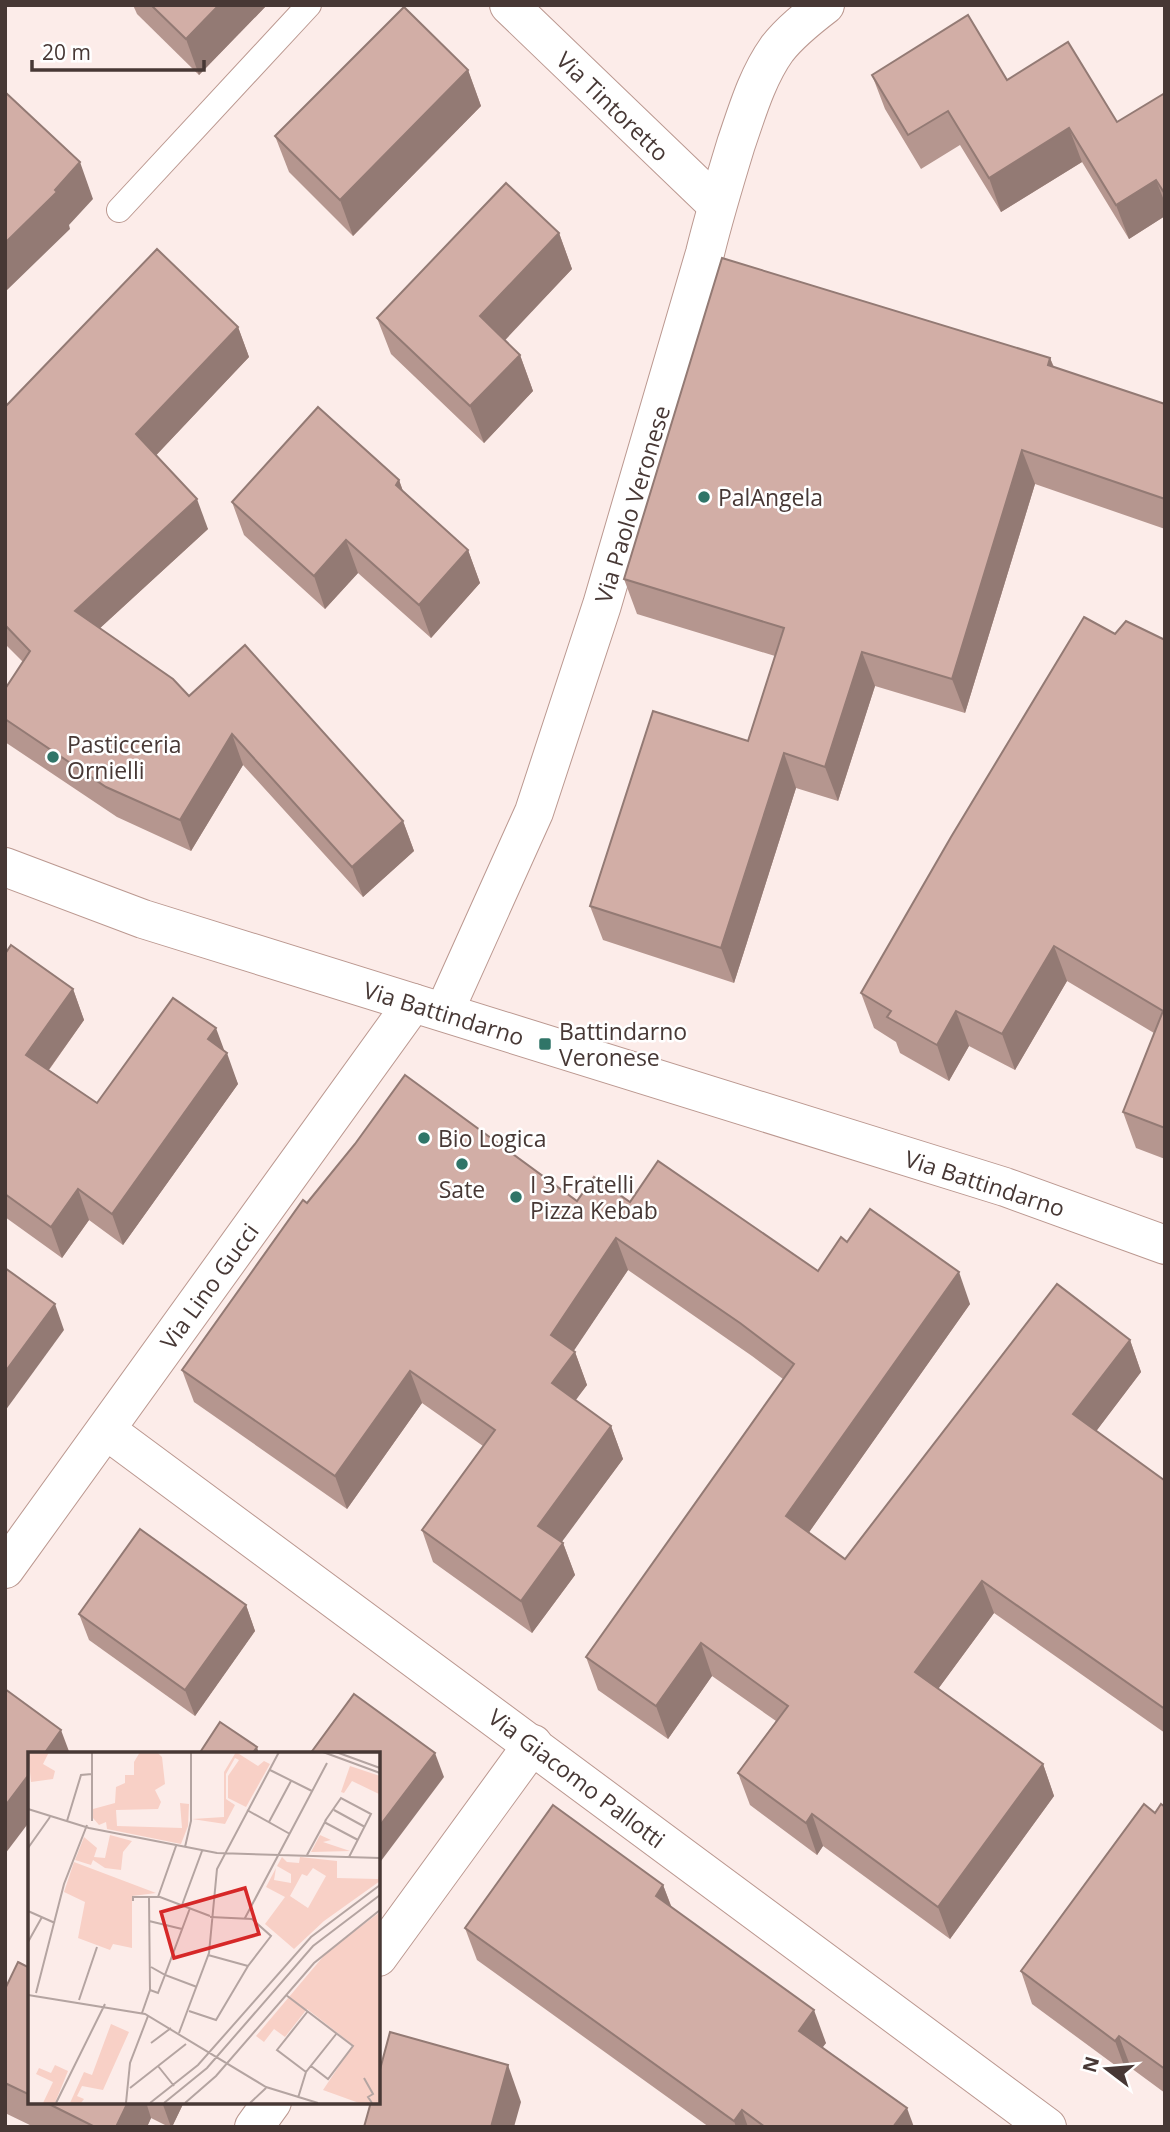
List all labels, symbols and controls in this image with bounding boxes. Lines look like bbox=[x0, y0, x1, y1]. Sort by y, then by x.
scale bar bbox=[32, 28, 203, 72]
text: 20 m bbox=[42, 38, 91, 66]
street label: Via Tintoretto bbox=[550, 44, 676, 168]
street label: Via Paolo Veronese bbox=[587, 401, 677, 607]
place label: PalAngela bbox=[718, 481, 823, 513]
marker: PalAngela bbox=[696, 489, 712, 505]
place label: Pasticceria Ornielli bbox=[67, 728, 182, 786]
marker: Pasticceria Ornielli bbox=[45, 749, 61, 765]
street label: Via Battindarno bbox=[360, 973, 528, 1053]
place label: Battindarno Veronese bbox=[559, 1015, 687, 1073]
marker: Battindarno Veronese bbox=[537, 1036, 553, 1052]
place label: Bio Logica bbox=[438, 1122, 546, 1154]
marker: Bio Logica bbox=[416, 1130, 432, 1146]
street label: Via Battindarno bbox=[901, 1142, 1069, 1224]
marker: Sate bbox=[454, 1156, 470, 1172]
place label: I 3 Fratelli Pizza Kebab bbox=[530, 1168, 658, 1226]
place label: Sate bbox=[439, 1173, 485, 1205]
marker: I 3 Fratelli Pizza Kebab bbox=[508, 1189, 524, 1205]
street label: Via Lino Gucci bbox=[152, 1216, 266, 1356]
street label: Via Giacomo Pallotti bbox=[482, 1701, 672, 1855]
inset map bbox=[28, 1752, 380, 2104]
north arrow bbox=[1072, 2034, 1142, 2104]
text: N bbox=[1076, 2053, 1105, 2075]

